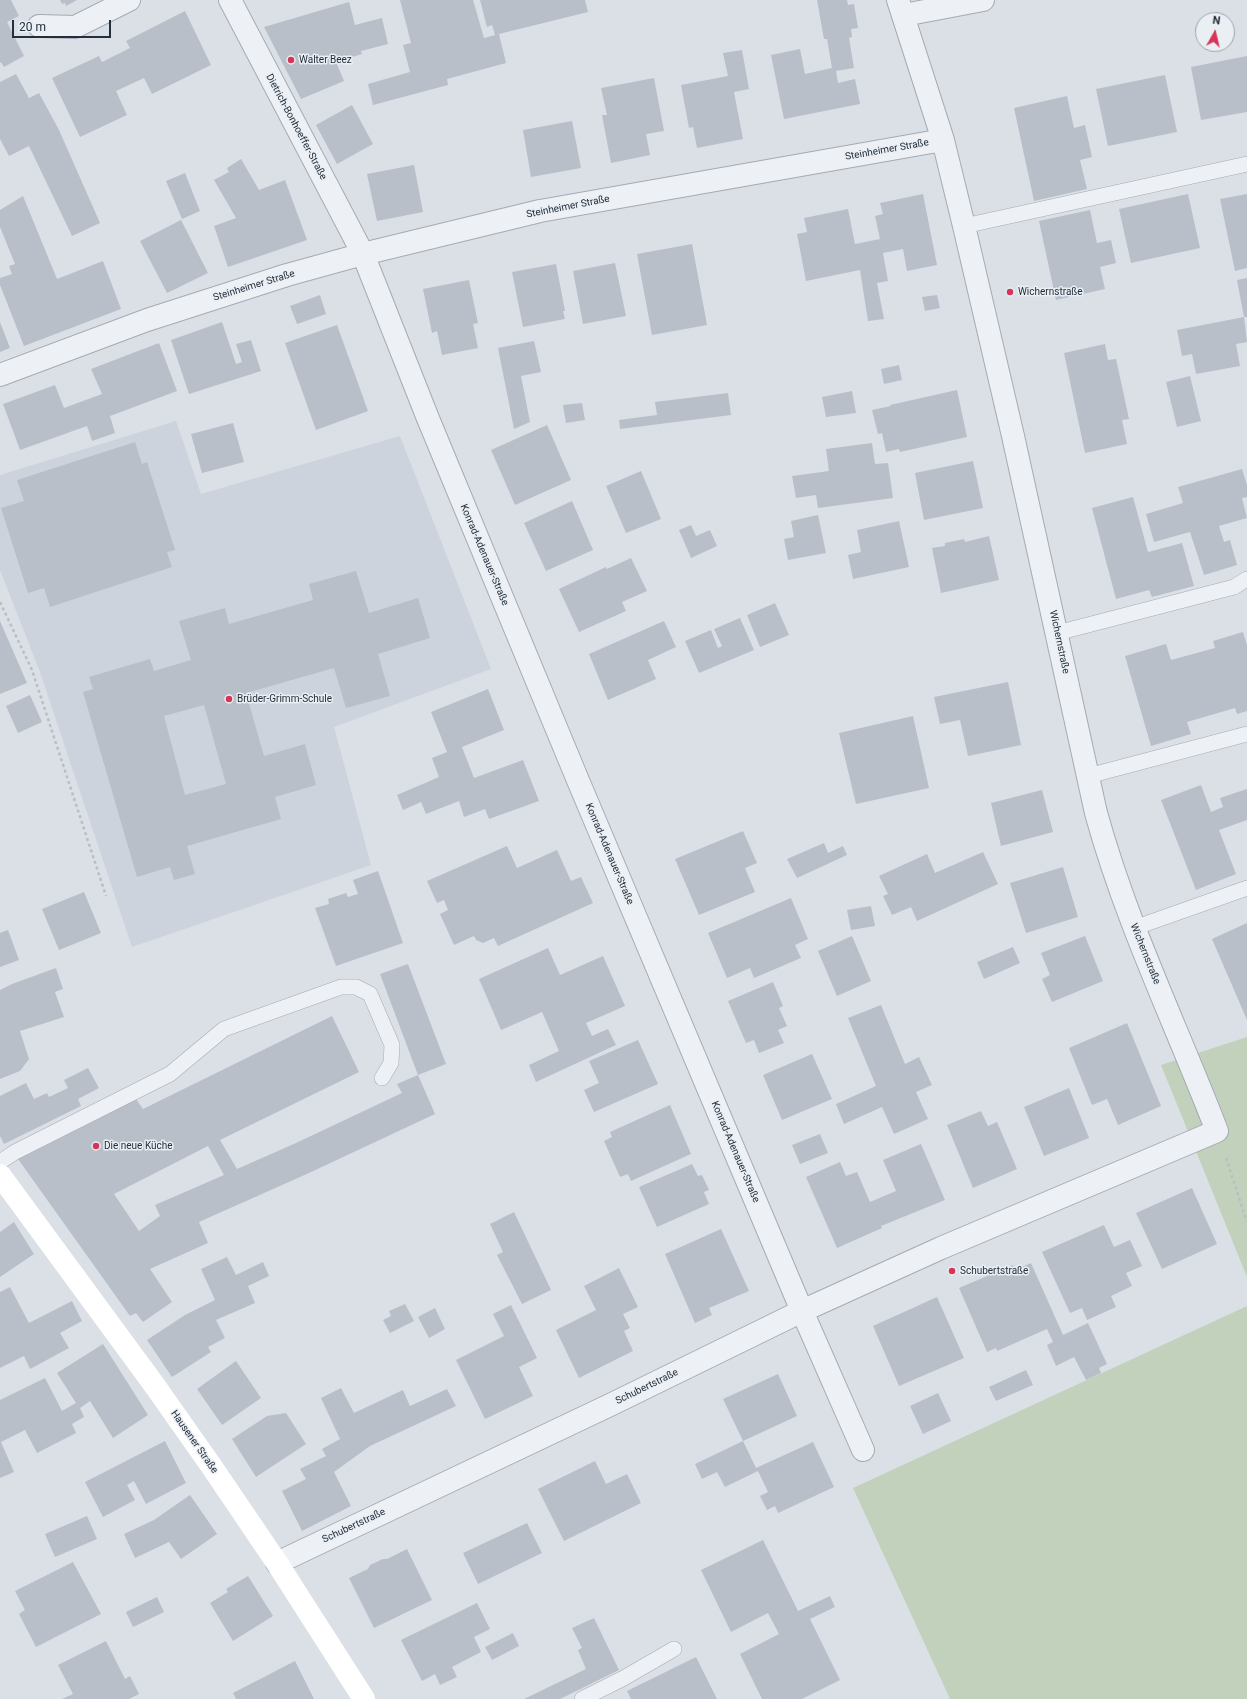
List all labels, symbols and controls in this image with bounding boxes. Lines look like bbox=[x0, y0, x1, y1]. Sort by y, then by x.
scale bar bbox=[14, 12, 113, 38]
north arrow bbox=[1195, 12, 1235, 52]
text: N bbox=[1212, 14, 1221, 28]
text: 20 m bbox=[19, 20, 46, 34]
place label: Walter Beez bbox=[299, 54, 352, 66]
marker: Walter Beez bbox=[286, 55, 296, 65]
street label: Dietrich-Bonhoeffer-Straße bbox=[263, 72, 329, 182]
street label: Steinheimer Straße bbox=[844, 137, 930, 163]
street label: Steinheimer Straße bbox=[525, 193, 611, 221]
street label: Steinheimer Straße bbox=[212, 268, 296, 304]
place label: Wichernstraße bbox=[1018, 286, 1083, 298]
marker: Wichernstraße bbox=[1005, 287, 1015, 297]
street label: Konrad-Adenauer-Straße bbox=[457, 503, 511, 607]
street label: Wichernstraße bbox=[1046, 609, 1072, 675]
place label: Brüder-Grimm-Schule bbox=[237, 693, 332, 705]
marker: Brüder-Grimm-Schule bbox=[224, 694, 234, 704]
street label: Konrad-Adenauer-Straße bbox=[582, 802, 636, 906]
street label: Wichernstraße bbox=[1127, 922, 1163, 986]
street label: Konrad-Adenauer-Straße bbox=[708, 1100, 762, 1204]
place label: Die neue Küche bbox=[104, 1140, 173, 1152]
marker: Die neue Küche bbox=[91, 1141, 101, 1151]
place label: Schubertstraße bbox=[960, 1265, 1028, 1277]
marker: Schubertstraße bbox=[947, 1266, 957, 1276]
street label: Schubertstraße bbox=[614, 1367, 680, 1407]
street label: Hausener Straße bbox=[168, 1408, 220, 1476]
street label: Schubertstraße bbox=[321, 1506, 387, 1546]

